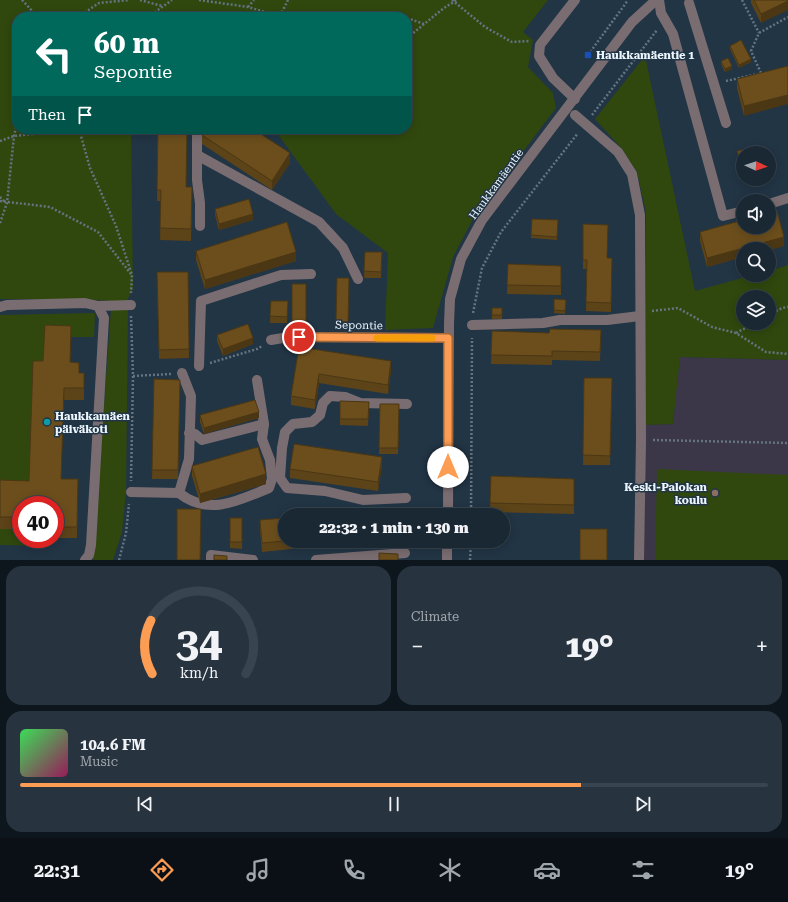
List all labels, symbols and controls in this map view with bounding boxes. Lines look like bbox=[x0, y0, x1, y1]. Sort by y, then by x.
text: 60 m bbox=[94, 27, 159, 60]
icon: left bbox=[28, 28, 80, 80]
place label: Haukkamäentie 1 bbox=[596, 49, 695, 62]
marker: Haukkamäentie 1 bbox=[583, 50, 593, 60]
text: Sepontie bbox=[94, 61, 172, 82]
icon: arrive bbox=[74, 104, 96, 126]
text: Then bbox=[28, 106, 66, 124]
north arrow bbox=[736, 146, 776, 186]
map controls bbox=[736, 146, 776, 330]
street label: Haukkamäentie bbox=[467, 147, 526, 222]
button: sound bbox=[736, 194, 776, 234]
button: search bbox=[736, 242, 776, 282]
button: layers bbox=[736, 290, 776, 330]
street label: Sepontie bbox=[335, 319, 383, 332]
pin bbox=[282, 320, 316, 354]
icon: arrive bbox=[288, 326, 310, 348]
place label: Haukkamäen päiväkoti bbox=[55, 410, 131, 436]
marker: Haukkamäen päiväkoti bbox=[42, 417, 52, 427]
position arrow bbox=[427, 446, 469, 488]
place label: Keski-Palokan koulu bbox=[624, 481, 708, 507]
marker: Keski-Palokan koulu bbox=[710, 488, 720, 498]
speed limit sign: 40 bbox=[12, 496, 64, 548]
text: 22:32 · 1 min · 130 m bbox=[319, 519, 469, 537]
text: Climate bbox=[411, 609, 459, 624]
text: 34 bbox=[175, 617, 222, 666]
text: 19° bbox=[565, 629, 614, 664]
text: − bbox=[411, 634, 423, 659]
text: + bbox=[756, 634, 768, 659]
text: km/h bbox=[179, 664, 218, 680]
text: 104.6 FM bbox=[80, 736, 146, 754]
text: Music bbox=[80, 754, 118, 769]
icon: previous bbox=[134, 793, 156, 815]
icon: pause bbox=[383, 793, 405, 815]
icon: next bbox=[632, 793, 654, 815]
icon: directions bbox=[148, 856, 176, 884]
icon: music bbox=[244, 856, 272, 884]
icon: phone bbox=[340, 856, 368, 884]
icon: climate bbox=[436, 856, 464, 884]
icon: car bbox=[533, 856, 561, 884]
icon: filters bbox=[629, 856, 657, 884]
text: 22:31 bbox=[34, 860, 80, 881]
text: 19° bbox=[725, 860, 754, 881]

